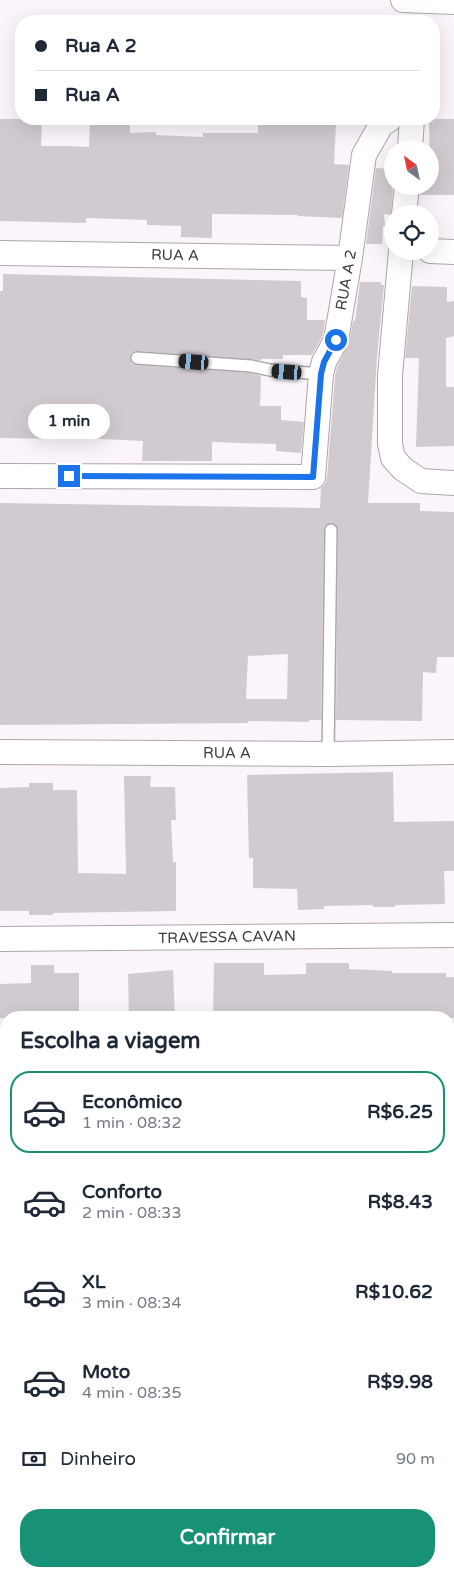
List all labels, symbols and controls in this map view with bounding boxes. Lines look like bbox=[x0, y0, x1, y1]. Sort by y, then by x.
text: Rua A 2 bbox=[65, 35, 137, 57]
text: Rua A bbox=[65, 84, 120, 106]
north arrow bbox=[384, 140, 439, 195]
map controls bbox=[384, 140, 439, 260]
button: locate bbox=[384, 205, 439, 260]
street label: RUA A bbox=[151, 246, 199, 264]
street label: RUA A 2 bbox=[332, 248, 360, 312]
route start bbox=[325, 329, 347, 351]
car bbox=[178, 353, 209, 371]
car bbox=[271, 363, 302, 381]
callout: 1 min bbox=[28, 404, 110, 438]
text: 1 min bbox=[48, 411, 90, 431]
route end bbox=[58, 465, 80, 487]
street label: RUA A bbox=[203, 744, 251, 762]
street label: TRAVESSA CAVAN bbox=[158, 927, 296, 947]
text: Escolha a viagem bbox=[20, 1028, 201, 1054]
icon: car bbox=[22, 1090, 67, 1135]
text: Econômico bbox=[82, 1091, 182, 1113]
text: R$6.25 bbox=[367, 1101, 433, 1123]
text: 1 min · 08:32 bbox=[82, 1113, 181, 1133]
icon: car bbox=[22, 1180, 67, 1225]
text: Conforto bbox=[82, 1181, 162, 1203]
text: R$8.43 bbox=[367, 1191, 433, 1213]
text: 2 min · 08:33 bbox=[82, 1203, 181, 1223]
icon: car bbox=[22, 1270, 67, 1315]
text: XL bbox=[82, 1271, 106, 1293]
text: R$10.62 bbox=[355, 1281, 433, 1303]
text: 3 min · 08:34 bbox=[82, 1293, 181, 1313]
icon: car bbox=[22, 1360, 67, 1405]
text: Moto bbox=[82, 1361, 130, 1383]
text: R$9.98 bbox=[367, 1371, 433, 1393]
text: 4 min · 08:35 bbox=[82, 1383, 181, 1403]
icon: cash bbox=[20, 1445, 48, 1473]
text: Dinheiro bbox=[60, 1448, 136, 1470]
text: 90 m bbox=[396, 1449, 435, 1469]
button: Confirmar bbox=[20, 1509, 435, 1567]

